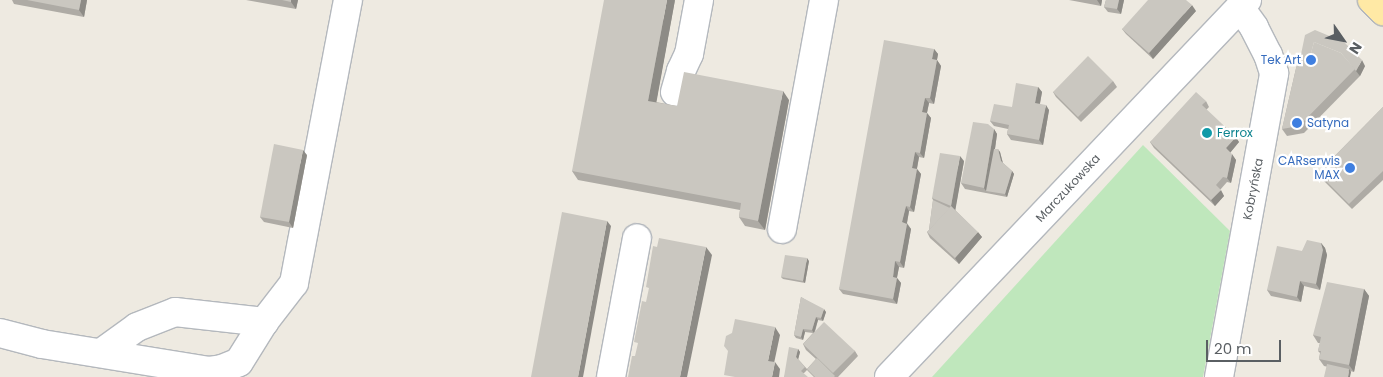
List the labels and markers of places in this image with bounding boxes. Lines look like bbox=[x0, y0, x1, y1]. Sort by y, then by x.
place label: Tek Art bbox=[1261, 53, 1301, 67]
marker: Tek Art bbox=[1305, 54, 1317, 66]
place label: Satyna bbox=[1307, 116, 1349, 130]
marker: Satyna bbox=[1291, 117, 1303, 129]
place label: Ferrox bbox=[1217, 126, 1253, 140]
marker: Ferrox bbox=[1201, 127, 1213, 139]
place label: CARserwis MAX bbox=[1278, 154, 1340, 182]
marker: CARserwis MAX bbox=[1344, 162, 1356, 174]

